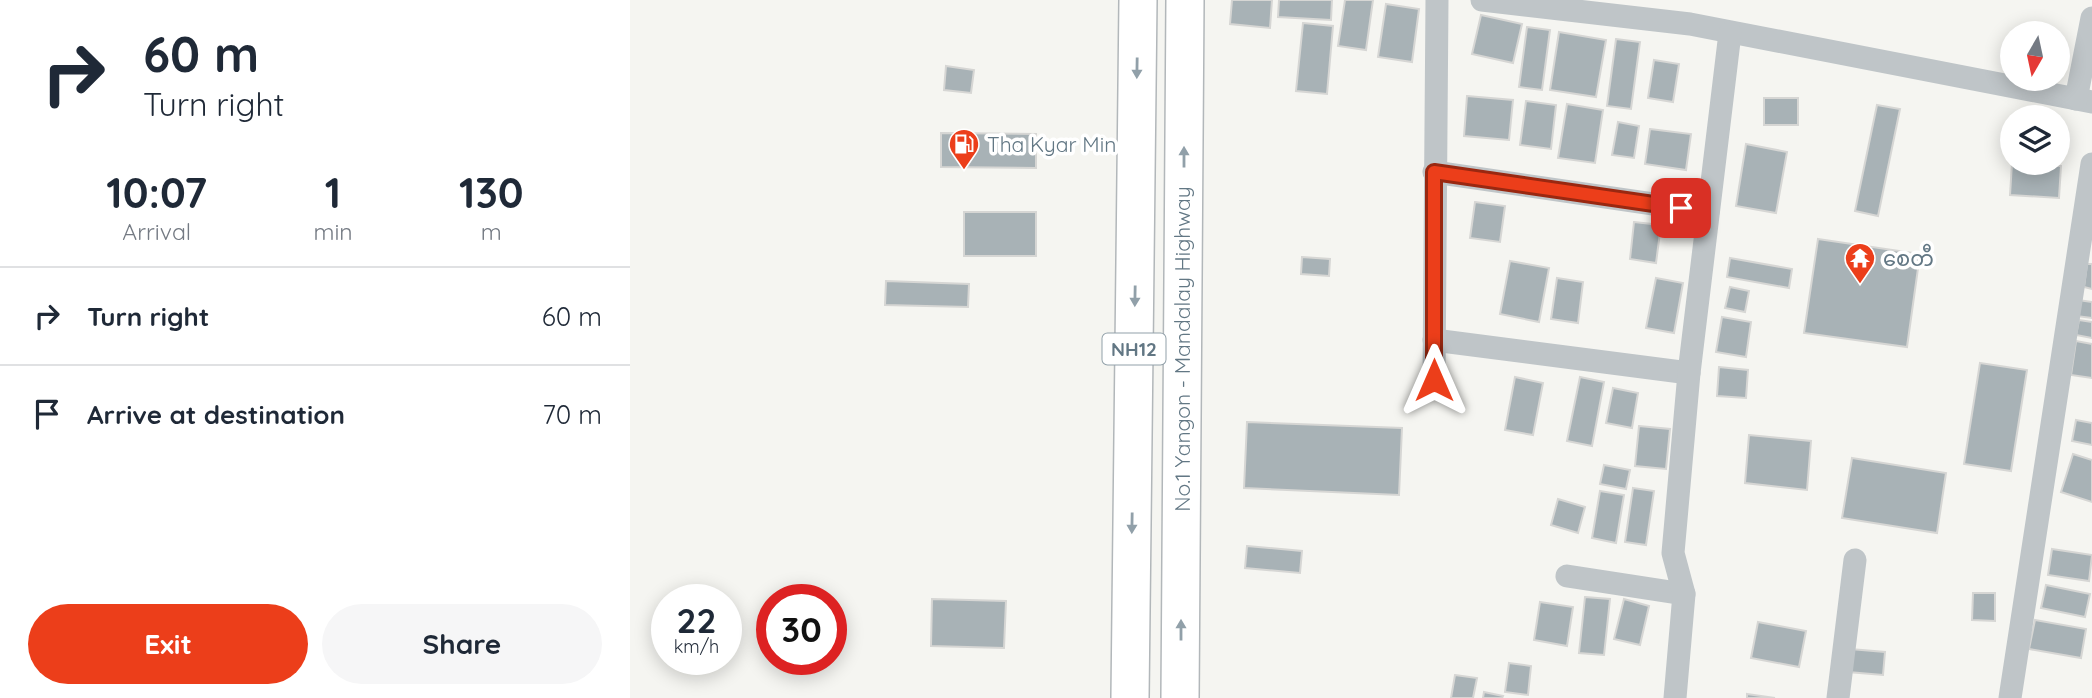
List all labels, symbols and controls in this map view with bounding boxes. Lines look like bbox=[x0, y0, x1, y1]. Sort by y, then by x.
north arrow bbox=[2000, 21, 2070, 91]
map controls bbox=[2000, 21, 2070, 175]
text: 60 m bbox=[143, 23, 259, 84]
icon: right bbox=[28, 28, 119, 119]
one-way arrow bbox=[1131, 57, 1143, 79]
text: Turn right bbox=[143, 84, 284, 124]
button: layers bbox=[2000, 105, 2070, 175]
fuel station icon: Tha Kyar Min bbox=[947, 127, 981, 171]
place label: Tha Kyar Min bbox=[987, 131, 1116, 157]
one-way arrow bbox=[1178, 146, 1190, 168]
text: 10:07 bbox=[106, 166, 207, 219]
text: 1 bbox=[325, 166, 341, 219]
text: 130 bbox=[459, 166, 524, 219]
pin bbox=[1651, 178, 1711, 238]
street label: No.1 Yangon - Mandalay Highway bbox=[1169, 186, 1195, 512]
icon: arrive bbox=[1662, 189, 1700, 227]
text: Arrival bbox=[122, 217, 191, 246]
text: min bbox=[313, 217, 353, 246]
text: m bbox=[481, 217, 502, 246]
temple icon: စေတီ bbox=[1843, 241, 1877, 285]
place label: စေတီ bbox=[1883, 243, 1934, 271]
one-way arrow bbox=[1129, 285, 1140, 307]
icon: right bbox=[28, 297, 66, 335]
text: Turn right bbox=[87, 300, 209, 333]
text: 60 m bbox=[542, 300, 602, 333]
road number: NH12 bbox=[1102, 334, 1166, 364]
position arrow bbox=[1397, 343, 1471, 417]
icon: arrive bbox=[28, 395, 66, 433]
text: Arrive at destination bbox=[87, 398, 345, 431]
text: 70 m bbox=[542, 398, 602, 431]
one-way arrow bbox=[1126, 512, 1138, 534]
speed limit sign: 30 bbox=[756, 584, 847, 675]
text: 22 bbox=[677, 598, 716, 642]
button: Exit bbox=[28, 604, 308, 684]
button: Share bbox=[322, 604, 602, 684]
one-way arrow bbox=[1175, 619, 1187, 641]
text: km/h bbox=[674, 635, 719, 658]

